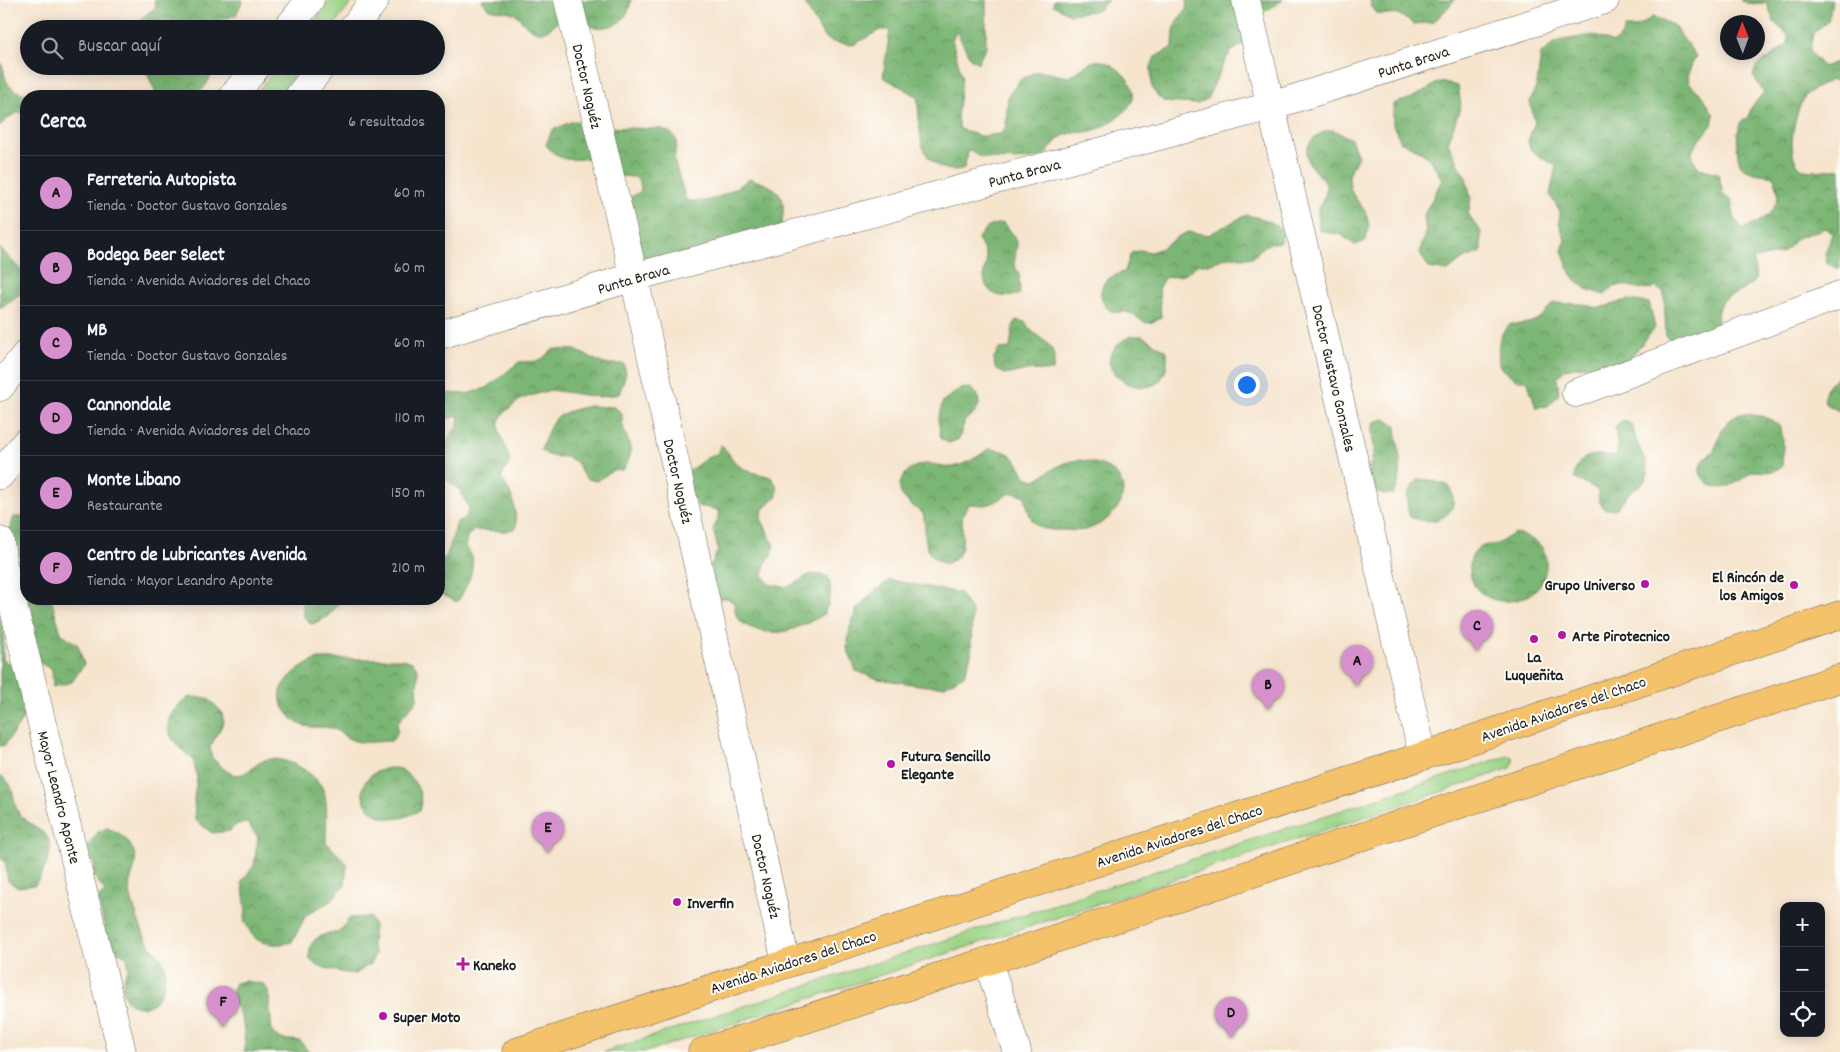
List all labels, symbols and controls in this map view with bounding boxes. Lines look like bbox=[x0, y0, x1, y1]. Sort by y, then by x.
north arrow bbox=[1720, 15, 1765, 60]
search box bbox=[20, 20, 445, 75]
icon: search bbox=[38, 34, 66, 62]
text: Buscar aquí bbox=[78, 34, 160, 61]
street label: Punta Brava bbox=[1375, 41, 1453, 86]
street label: Doctor Noguéz bbox=[565, 42, 606, 131]
text: Cerca bbox=[40, 108, 86, 138]
text: 6 resultados bbox=[348, 111, 425, 134]
street label: Punta Brava bbox=[986, 154, 1064, 195]
text: Ferreteria Autopista bbox=[87, 168, 236, 195]
text: A bbox=[52, 182, 60, 205]
text: 60 m bbox=[394, 182, 425, 205]
text: Tienda · Doctor Gustavo Gonzales bbox=[87, 195, 288, 218]
text: Bodega Beer Select bbox=[87, 243, 225, 270]
text: B bbox=[52, 257, 60, 280]
text: 60 m bbox=[394, 257, 425, 280]
street label: Punta Brava bbox=[595, 259, 673, 302]
text: Tienda · Avenida Aviadores del Chaco bbox=[87, 270, 310, 293]
street label: Doctor Gustavo Gonzales bbox=[1304, 303, 1361, 455]
text: MB bbox=[87, 318, 107, 345]
text: C bbox=[52, 332, 60, 355]
text: 60 m bbox=[394, 332, 425, 355]
text: Tienda · Doctor Gustavo Gonzales bbox=[87, 345, 288, 368]
your location bbox=[1234, 372, 1260, 398]
text: Cannondale bbox=[87, 393, 171, 420]
text: D bbox=[52, 407, 60, 430]
text: 110 m bbox=[395, 407, 425, 430]
text: Tienda · Avenida Aviadores del Chaco bbox=[87, 420, 310, 443]
street label: Doctor Noguéz bbox=[656, 437, 697, 526]
text: Monte Libano bbox=[87, 468, 181, 495]
text: E bbox=[52, 482, 60, 505]
text: 150 m bbox=[391, 482, 425, 505]
text: Restaurante bbox=[87, 495, 163, 518]
text: Centro de Lubricantes Avenida bbox=[87, 543, 307, 570]
text: F bbox=[52, 557, 60, 580]
text: 210 m bbox=[391, 557, 425, 580]
place label: El Rincón de los Amigos bbox=[1712, 567, 1784, 608]
text: Tienda · Mayor Leandro Aponte bbox=[87, 570, 273, 593]
place label: Grupo Universo bbox=[1544, 575, 1635, 598]
marker: Grupo Universo bbox=[1639, 578, 1651, 590]
marker: El Rincón de los Amigos bbox=[1788, 579, 1800, 591]
pin: C bbox=[1461, 610, 1493, 651]
place label: Arte Pirotecnico bbox=[1572, 626, 1670, 649]
marker: Arte Pirotecnico bbox=[1556, 629, 1568, 641]
marker: La Luqueñita bbox=[1528, 633, 1540, 645]
pin: A bbox=[1341, 645, 1373, 686]
place label: La Luqueñita bbox=[1505, 647, 1565, 688]
pin: B bbox=[1252, 669, 1284, 710]
street label: Avenida Aviadores del Chaco bbox=[1478, 671, 1650, 749]
street label: Mayor Leandro Aponte bbox=[30, 729, 85, 867]
place label: Futura Sencillo Elegante bbox=[901, 746, 991, 787]
marker: Futura Sencillo Elegante bbox=[885, 758, 897, 770]
street label: Avenida Aviadores del Chaco bbox=[1094, 800, 1266, 875]
pin: E bbox=[532, 812, 564, 853]
street label: Doctor Noguéz bbox=[744, 832, 785, 921]
place label: Inverfin bbox=[687, 893, 734, 916]
marker: Inverfin bbox=[671, 896, 683, 908]
map controls bbox=[1780, 902, 1825, 1037]
button: + bbox=[1780, 902, 1825, 947]
street label: Avenida Aviadores del Chaco bbox=[708, 926, 880, 1001]
button: − bbox=[1780, 947, 1825, 992]
place label: Kaneko bbox=[473, 955, 516, 978]
marker: Kaneko bbox=[457, 958, 469, 970]
pin: F bbox=[207, 986, 239, 1027]
button: locate bbox=[1780, 992, 1825, 1037]
pin: D bbox=[1215, 997, 1247, 1038]
place label: Super Moto bbox=[393, 1007, 461, 1030]
marker: Super Moto bbox=[377, 1010, 389, 1022]

